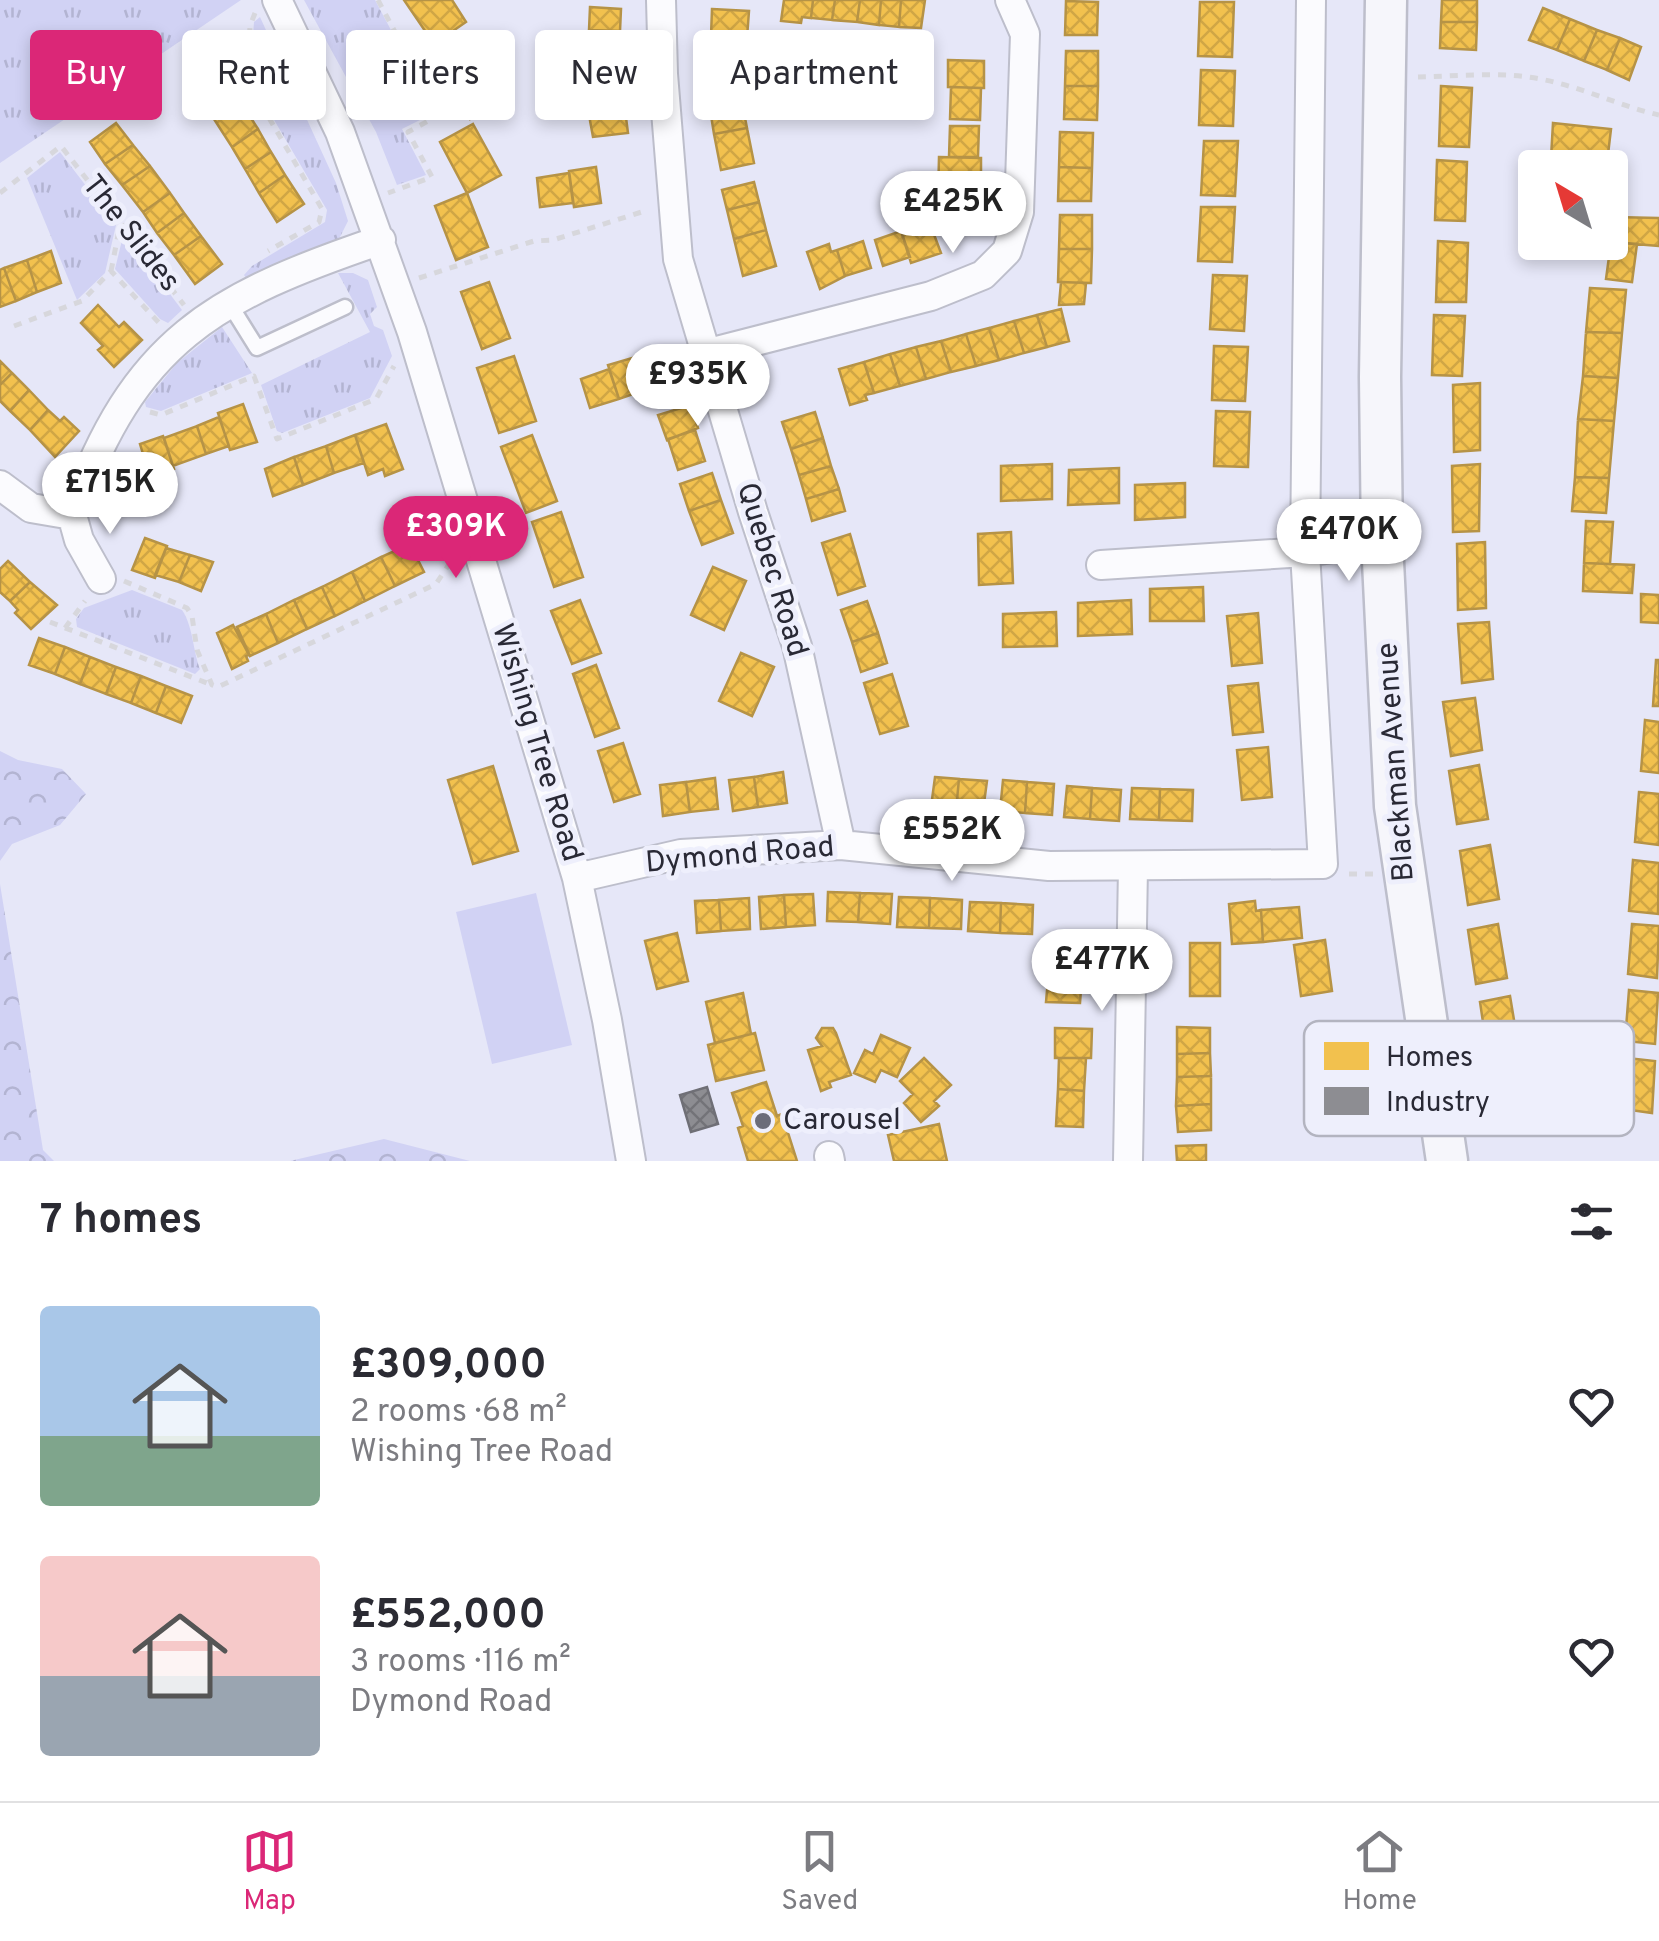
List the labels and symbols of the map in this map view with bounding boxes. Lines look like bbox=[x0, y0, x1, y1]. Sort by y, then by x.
north arrow bbox=[1518, 150, 1628, 260]
street label: The Slides bbox=[73, 168, 187, 300]
pin: £425K bbox=[883, 171, 1023, 256]
pin: £935K bbox=[628, 344, 768, 429]
pin: £715K bbox=[40, 452, 180, 537]
street label: Quebec Road bbox=[727, 478, 815, 662]
pin: £309K bbox=[386, 496, 526, 581]
pin: £470K bbox=[1279, 499, 1419, 584]
street label: Wishing Tree Road bbox=[482, 620, 590, 866]
street label: Blackman Avenue bbox=[1370, 641, 1424, 883]
pin: £552K bbox=[882, 799, 1022, 884]
street label: Dymond Road bbox=[644, 829, 836, 883]
pin: £477K bbox=[1032, 929, 1172, 1014]
legend bbox=[1304, 1021, 1634, 1136]
text: Homes bbox=[1386, 1041, 1473, 1077]
text: Industry bbox=[1386, 1086, 1490, 1122]
place label: Carousel bbox=[783, 1103, 901, 1140]
marker: Carousel bbox=[752, 1110, 774, 1132]

